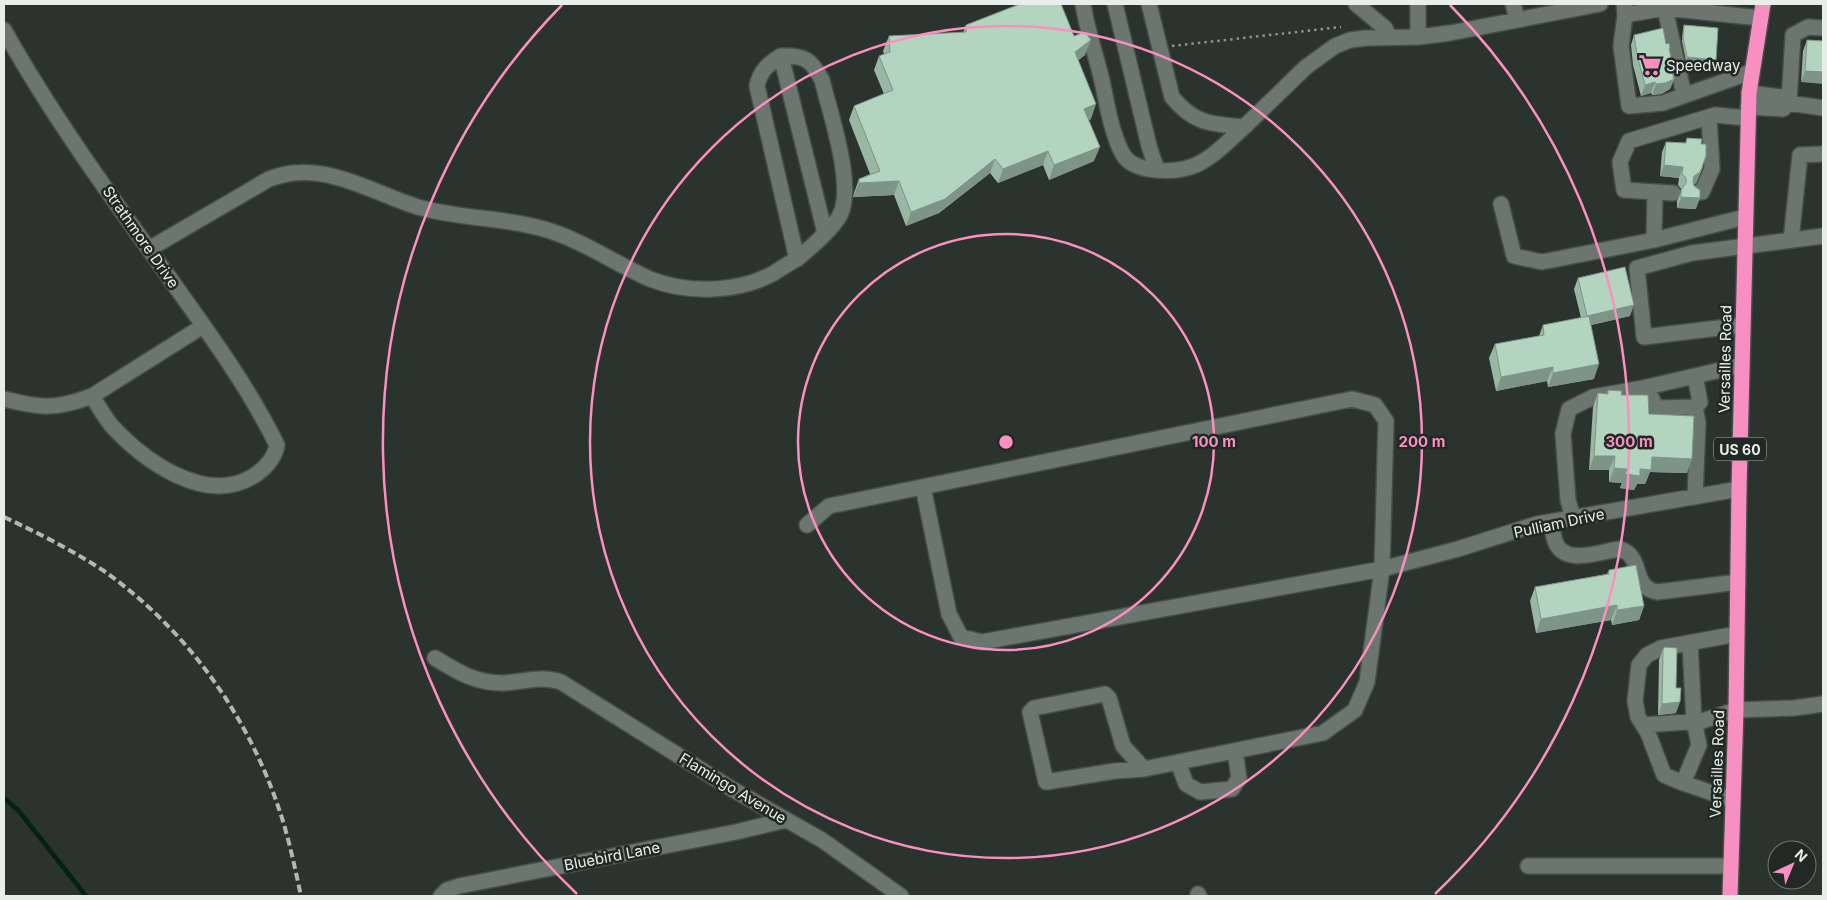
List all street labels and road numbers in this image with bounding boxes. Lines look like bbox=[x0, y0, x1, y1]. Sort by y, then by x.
street label: Strathmore Drive bbox=[99, 182, 183, 292]
street label: Versailles Road bbox=[1715, 305, 1735, 413]
road number: US 60 bbox=[1714, 438, 1766, 460]
street label: Pulliam Drive bbox=[1512, 504, 1606, 542]
street label: Versailles Road bbox=[1706, 710, 1728, 818]
street label: Flamingo Avenue bbox=[676, 749, 790, 827]
street label: Bluebird Lane bbox=[562, 837, 662, 875]

